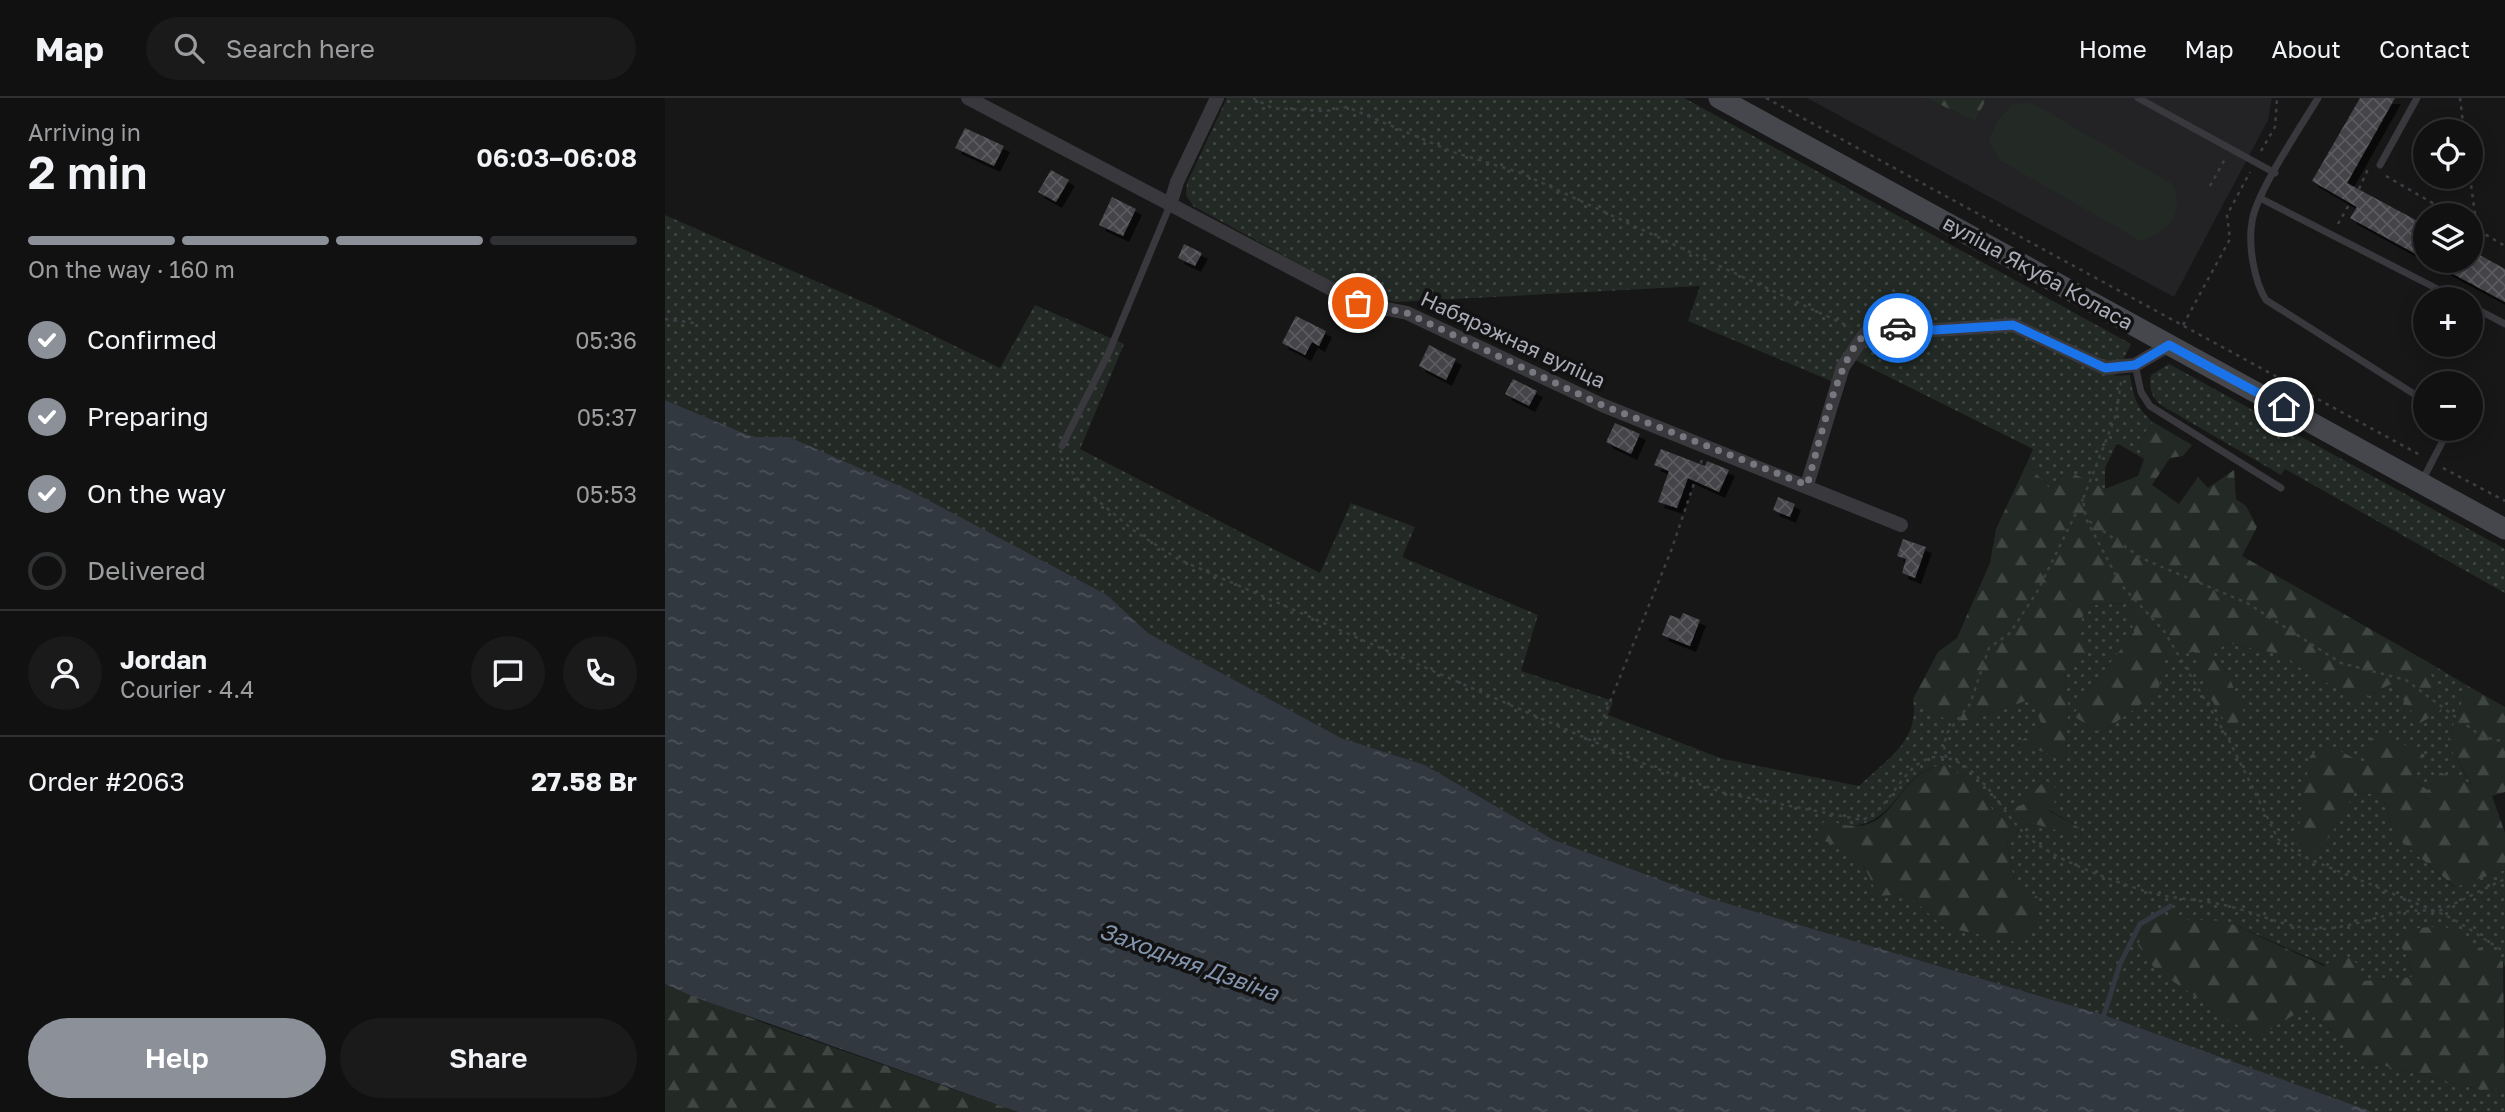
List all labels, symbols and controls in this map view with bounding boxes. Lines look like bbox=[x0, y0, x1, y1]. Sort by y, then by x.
search box bbox=[146, 17, 636, 80]
text: Map bbox=[35, 29, 104, 68]
icon: search bbox=[170, 29, 208, 67]
text: Search here bbox=[226, 33, 375, 64]
text: Home bbox=[2079, 34, 2147, 63]
text: Map bbox=[2185, 34, 2234, 63]
text: About bbox=[2272, 34, 2341, 63]
text: Contact bbox=[2379, 34, 2470, 63]
text: Arriving in bbox=[28, 118, 141, 146]
map controls bbox=[2413, 119, 2483, 441]
button: locate bbox=[2413, 119, 2483, 189]
text: 06:03–06:08 bbox=[476, 142, 637, 173]
text: 2 min bbox=[28, 144, 148, 199]
button: layers bbox=[2413, 203, 2483, 273]
street label: вуліца Якуба Коласа bbox=[1939, 209, 2138, 335]
text: On the way · 160 m bbox=[28, 255, 235, 283]
pin bbox=[1328, 273, 1388, 333]
icon: bag bbox=[1339, 284, 1377, 322]
street label: Набярэжная вуліца bbox=[1417, 285, 1610, 393]
button: + bbox=[2413, 287, 2483, 357]
courier bbox=[1863, 293, 1933, 363]
icon: car bbox=[1879, 309, 1917, 347]
icon: check bbox=[28, 321, 66, 359]
text: Confirmed bbox=[87, 324, 217, 355]
text: 05:36 bbox=[575, 326, 637, 354]
button: − bbox=[2413, 371, 2483, 441]
pin bbox=[2254, 377, 2314, 437]
icon: home bbox=[2265, 388, 2303, 426]
icon: check bbox=[28, 398, 66, 436]
text: Preparing bbox=[87, 401, 209, 432]
text: 05:37 bbox=[577, 403, 637, 431]
icon: check bbox=[28, 475, 66, 513]
text: On the way bbox=[87, 478, 226, 509]
text: 05:53 bbox=[576, 480, 637, 508]
text: Delivered bbox=[87, 555, 206, 586]
button: person bbox=[28, 636, 102, 710]
button: chat bbox=[471, 636, 545, 710]
button: phone bbox=[563, 636, 637, 710]
text: Jordan bbox=[120, 644, 207, 675]
text: Courier · 4.4 bbox=[120, 675, 254, 703]
text: Order #2063 bbox=[28, 766, 185, 797]
text: 27.58 Br bbox=[531, 766, 637, 797]
water label: Заходняя Дзвіна bbox=[1096, 916, 1283, 1007]
button: Help bbox=[28, 1018, 326, 1098]
button: Share bbox=[340, 1018, 637, 1098]

